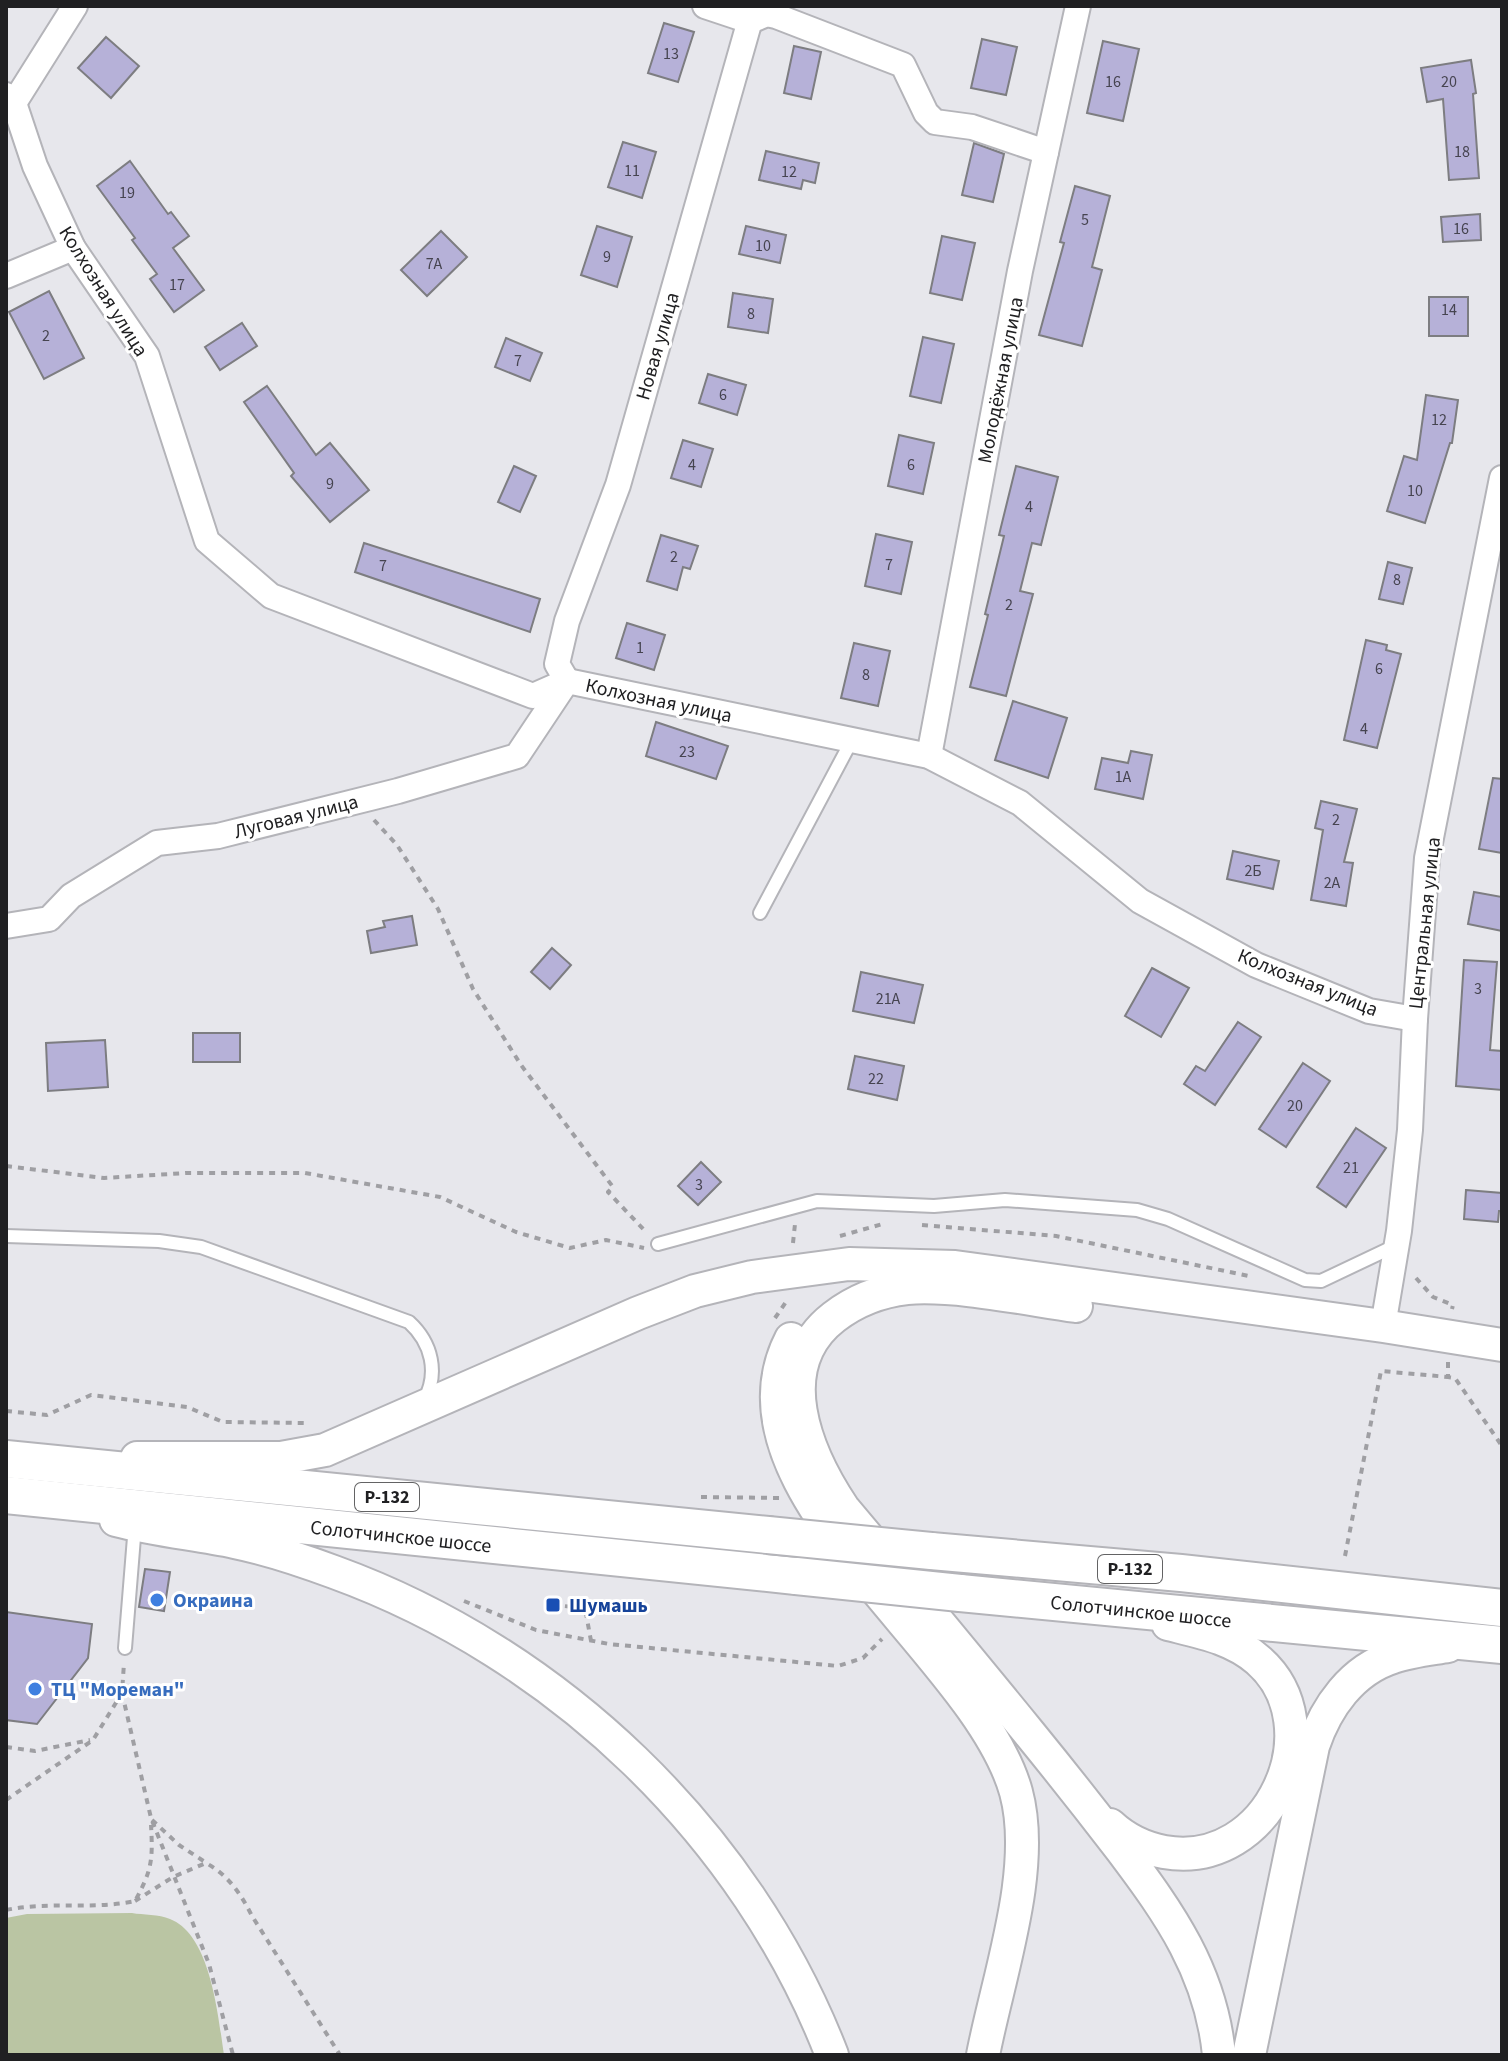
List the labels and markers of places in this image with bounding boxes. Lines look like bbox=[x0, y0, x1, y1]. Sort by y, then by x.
place label: Окраина bbox=[173, 1587, 253, 1615]
marker: Окраина bbox=[148, 1591, 166, 1609]
place label: Шумашь bbox=[569, 1592, 648, 1620]
marker: Шумашь bbox=[544, 1596, 562, 1614]
place label: ТЦ "Мореман" bbox=[51, 1676, 185, 1704]
marker: ТЦ "Мореман" bbox=[26, 1680, 44, 1698]

